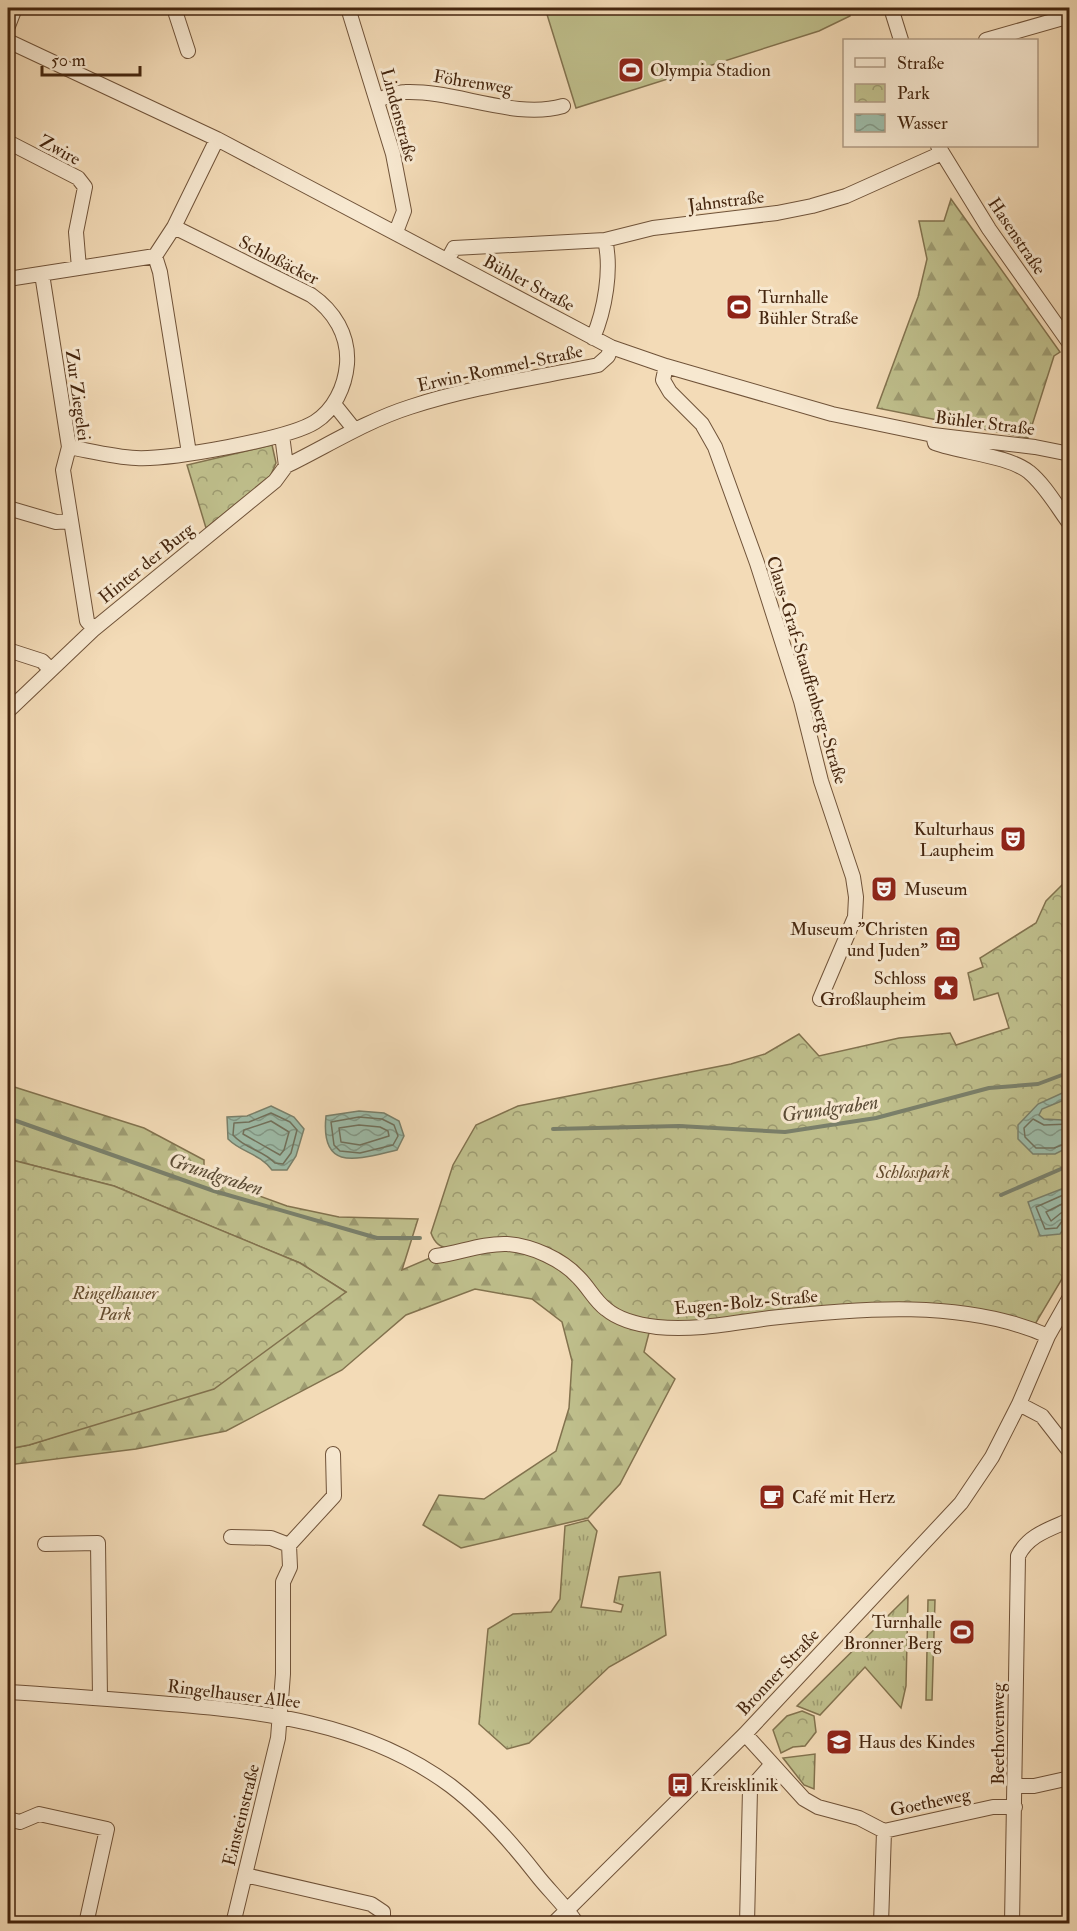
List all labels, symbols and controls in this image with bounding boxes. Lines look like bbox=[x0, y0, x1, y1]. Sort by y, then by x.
scale bar bbox=[42, 39, 140, 77]
legend bbox=[843, 39, 1038, 147]
text: 50 m bbox=[51, 49, 86, 72]
text: Straße bbox=[897, 52, 945, 75]
sports icon: Olympia Stadion bbox=[616, 55, 646, 85]
place label: Olympia Stadion bbox=[650, 59, 771, 82]
street label: Föhrenweg bbox=[432, 65, 515, 100]
street label: Lindenstraße bbox=[375, 66, 422, 165]
text: Park bbox=[897, 82, 930, 105]
text: Wasser bbox=[896, 112, 948, 135]
street label: Zwire bbox=[35, 130, 85, 171]
street label: Jahnstraße bbox=[686, 185, 766, 218]
street label: Hasenstraße bbox=[982, 193, 1051, 280]
street label: Schloßäcker bbox=[235, 230, 323, 291]
street label: Bühler Straße bbox=[479, 250, 579, 317]
place label: Turnhalle Bühler Straße bbox=[758, 286, 859, 330]
sports icon: Turnhalle Bühler Straße bbox=[724, 292, 754, 322]
street label: Erwin-Rommel-Straße bbox=[415, 340, 585, 397]
street label: Zur Ziegelei bbox=[60, 348, 95, 443]
street label: Bühler Straße bbox=[934, 406, 1037, 441]
street label: Hinter der Burg bbox=[94, 517, 200, 609]
street label: Claus-Graf-Stauffenberg-Straße bbox=[761, 553, 852, 787]
place label: Kulturhaus Laupheim bbox=[914, 818, 994, 862]
theatre icon: Kulturhaus Laupheim bbox=[998, 824, 1028, 854]
theatre icon: Museum bbox=[869, 874, 899, 904]
place label: Museum bbox=[904, 878, 967, 901]
place label: Museum "Christen und Juden" bbox=[790, 918, 928, 962]
museum icon: Museum "Christen und Juden" bbox=[933, 924, 963, 954]
place label: Schloss Großlaupheim bbox=[820, 967, 926, 1011]
place icon: Schloss Großlaupheim bbox=[931, 973, 961, 1003]
water label: Grundgraben bbox=[780, 1089, 880, 1128]
water label: Grundgraben bbox=[166, 1148, 266, 1201]
park label: Schlosspark bbox=[875, 1161, 950, 1184]
park label: Ringelhauser Park bbox=[71, 1282, 159, 1326]
street label: Eugen-Bolz-Straße bbox=[673, 1285, 819, 1320]
cafe icon: Café mit Herz bbox=[757, 1482, 787, 1512]
place label: Café mit Herz bbox=[792, 1486, 896, 1509]
place label: Turnhalle Bronner Berg bbox=[844, 1611, 943, 1655]
sports icon: Turnhalle Bronner Berg bbox=[947, 1617, 977, 1647]
street label: Bronner Straße bbox=[732, 1624, 825, 1721]
street label: Ringelhauser Allee bbox=[166, 1675, 302, 1714]
street label: Beethovenweg bbox=[987, 1682, 1010, 1785]
school or university icon: Haus des Kindes bbox=[824, 1727, 854, 1757]
place label: Haus des Kindes bbox=[858, 1731, 975, 1754]
street label: Einsteinstraße bbox=[218, 1761, 265, 1868]
bus stop icon: Kreisklinik bbox=[665, 1770, 695, 1800]
place label: Kreisklinik bbox=[700, 1774, 779, 1797]
street label: Goetheweg bbox=[888, 1783, 973, 1822]

